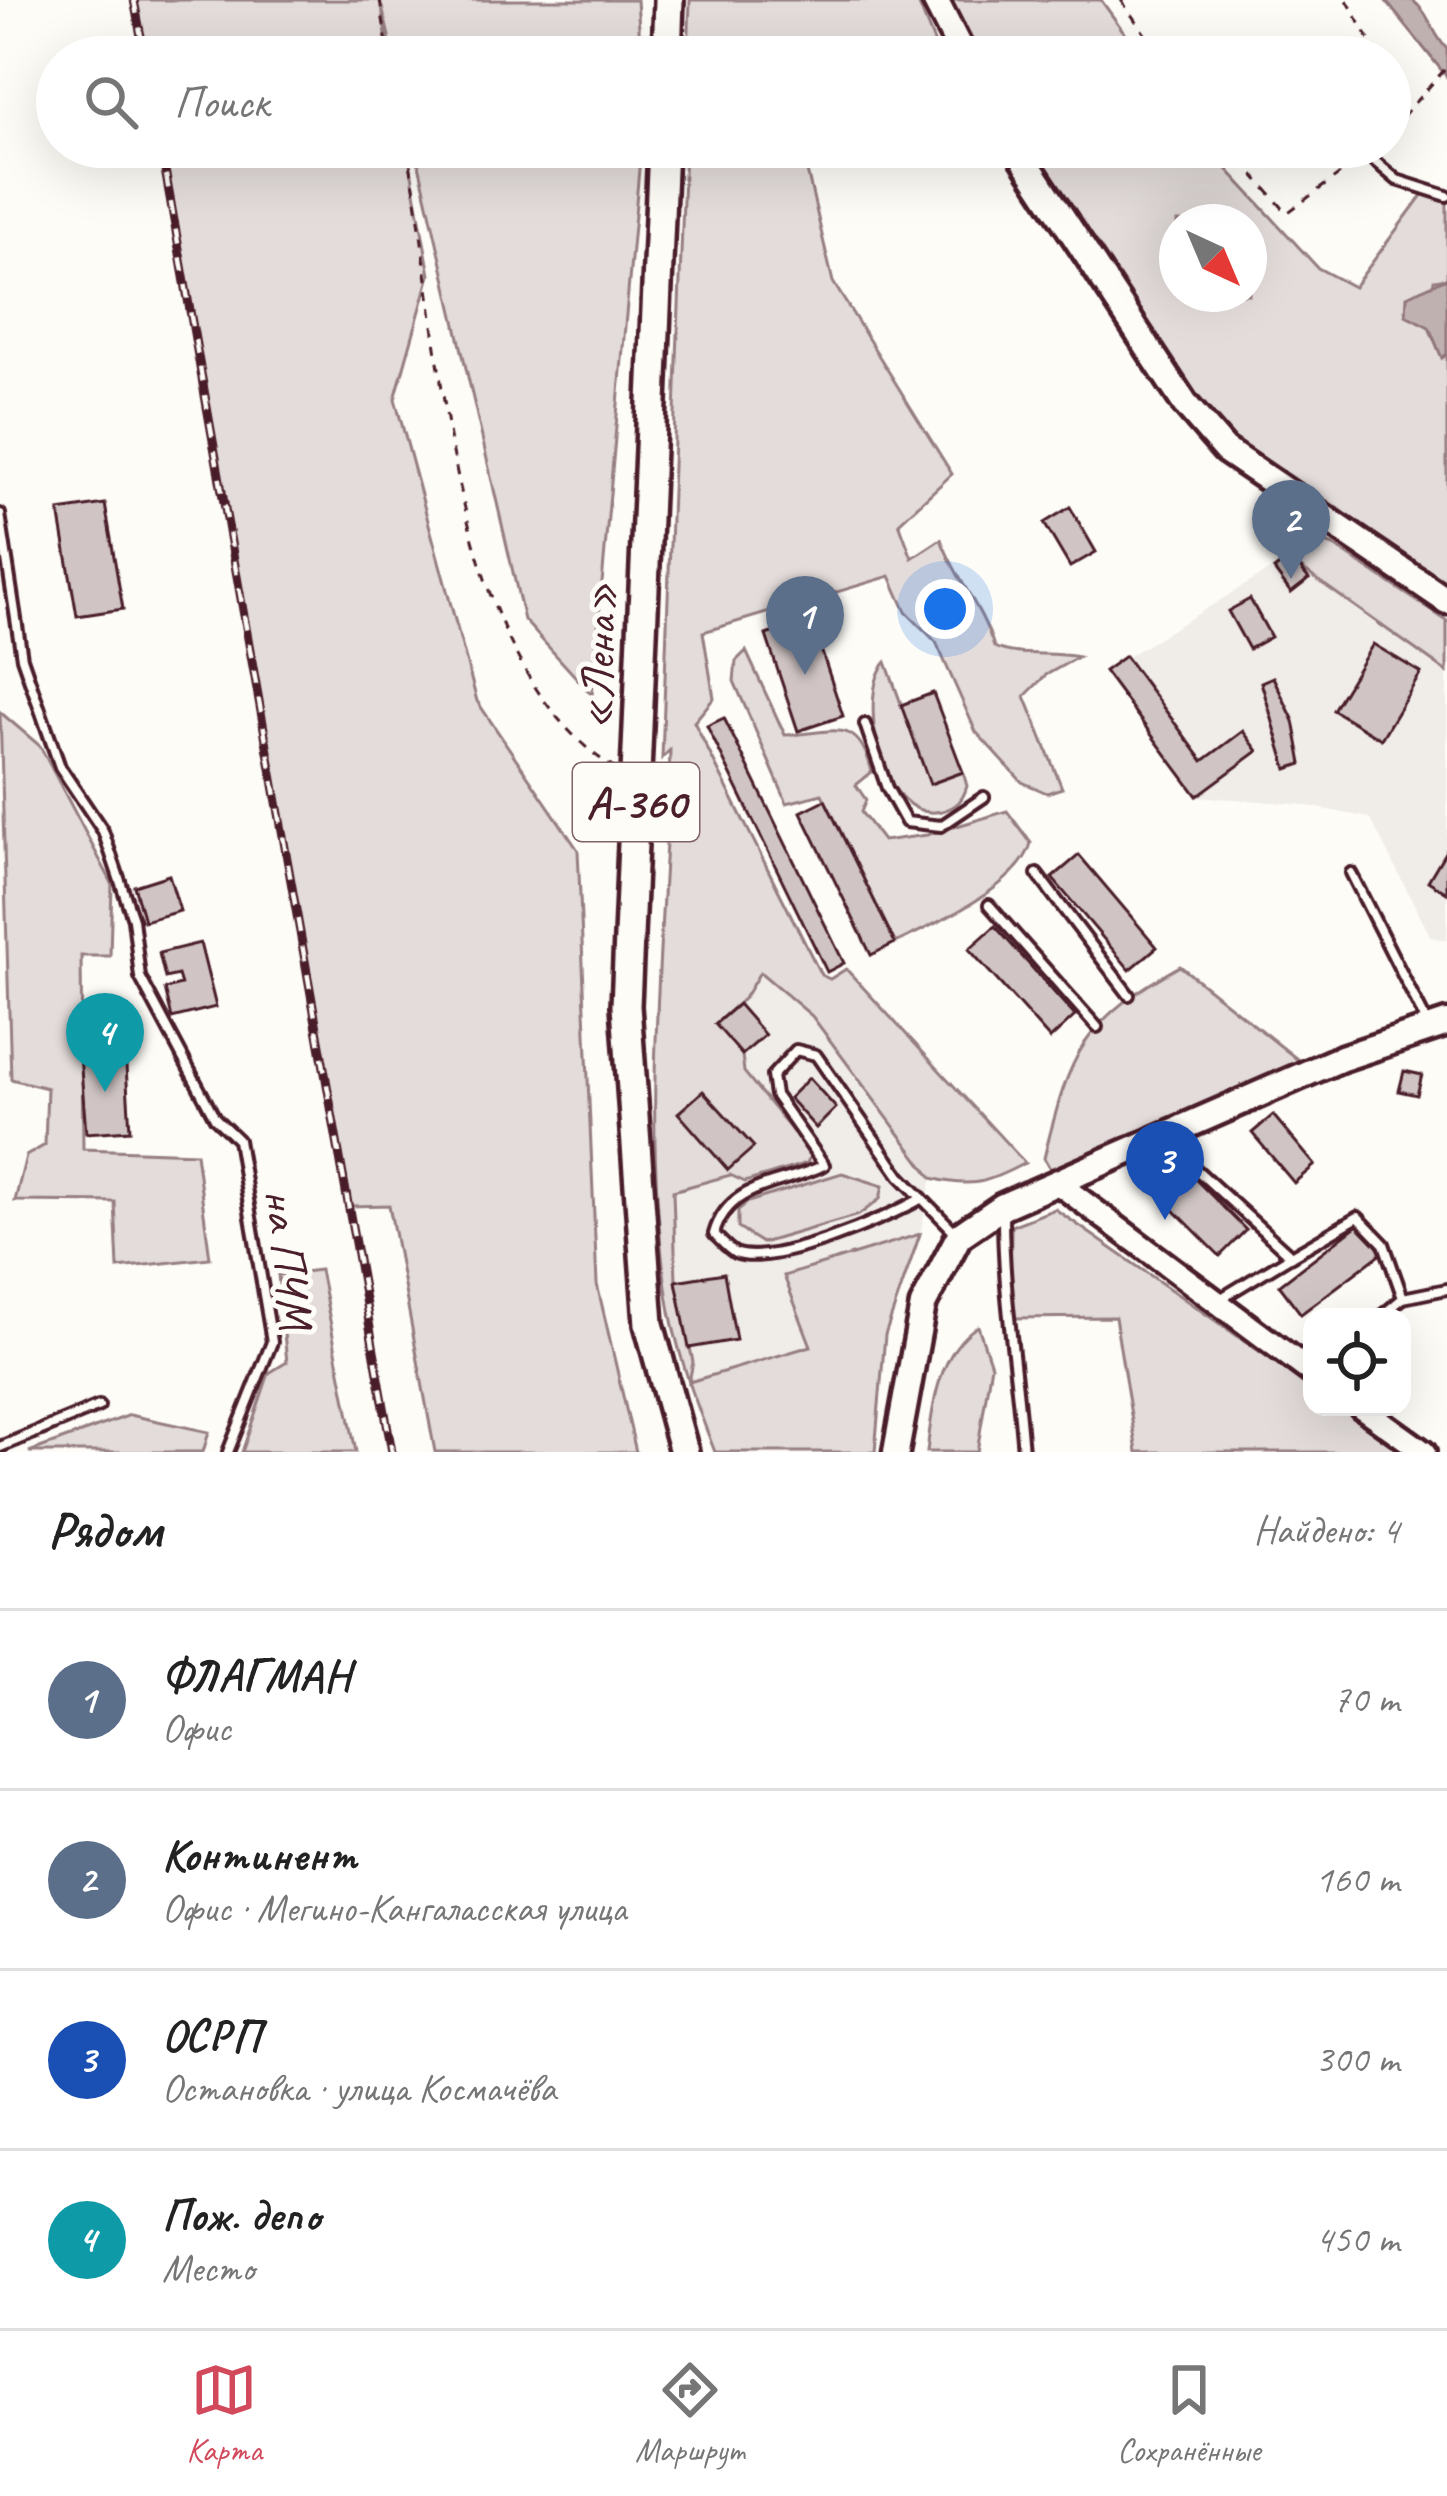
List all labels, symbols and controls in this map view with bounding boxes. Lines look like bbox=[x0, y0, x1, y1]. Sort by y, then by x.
search box bbox=[36, 36, 1411, 168]
icon: search bbox=[78, 69, 144, 135]
text: Поиск bbox=[174, 74, 269, 131]
north arrow bbox=[1159, 204, 1267, 312]
pin: 2 bbox=[1252, 480, 1330, 579]
pin: 1 bbox=[766, 576, 844, 675]
your location bbox=[915, 579, 975, 639]
street label: «Лена» bbox=[565, 581, 631, 731]
road number: А-360 bbox=[573, 763, 699, 841]
pin: 4 bbox=[66, 993, 144, 1092]
pin: 3 bbox=[1126, 1121, 1204, 1220]
street label: на ПЧМ bbox=[251, 1185, 328, 1335]
map controls bbox=[1303, 1308, 1411, 1416]
button: locate bbox=[1303, 1308, 1411, 1416]
text: Рядом bbox=[48, 1498, 162, 1562]
text: Найдено: 4 bbox=[1254, 1506, 1399, 1555]
text: ФЛАГМАН bbox=[162, 1647, 352, 1704]
text: 1 bbox=[78, 1675, 96, 1724]
text: 70 m bbox=[1333, 1675, 1399, 1724]
text: Офис bbox=[162, 1704, 231, 1753]
text: Континент bbox=[162, 1827, 357, 1884]
text: 2 bbox=[78, 1855, 96, 1904]
text: 160 m bbox=[1315, 1855, 1399, 1904]
text: Офис · Мегино-Кангаласская улица bbox=[162, 1884, 626, 1933]
text: ОСРП bbox=[162, 2007, 261, 2064]
text: 3 bbox=[78, 2035, 96, 2084]
text: 300 m bbox=[1315, 2035, 1399, 2084]
text: Остановка · улица Космачёва bbox=[162, 2064, 556, 2113]
text: Пож. депо bbox=[162, 2187, 321, 2244]
text: 4 bbox=[78, 2215, 96, 2264]
text: 450 m bbox=[1315, 2215, 1399, 2264]
text: Место bbox=[162, 2244, 254, 2293]
tab: Карта bbox=[187, 2357, 262, 2471]
tab: Маршрут bbox=[635, 2357, 744, 2471]
tab: Сохранённые bbox=[1117, 2357, 1260, 2471]

